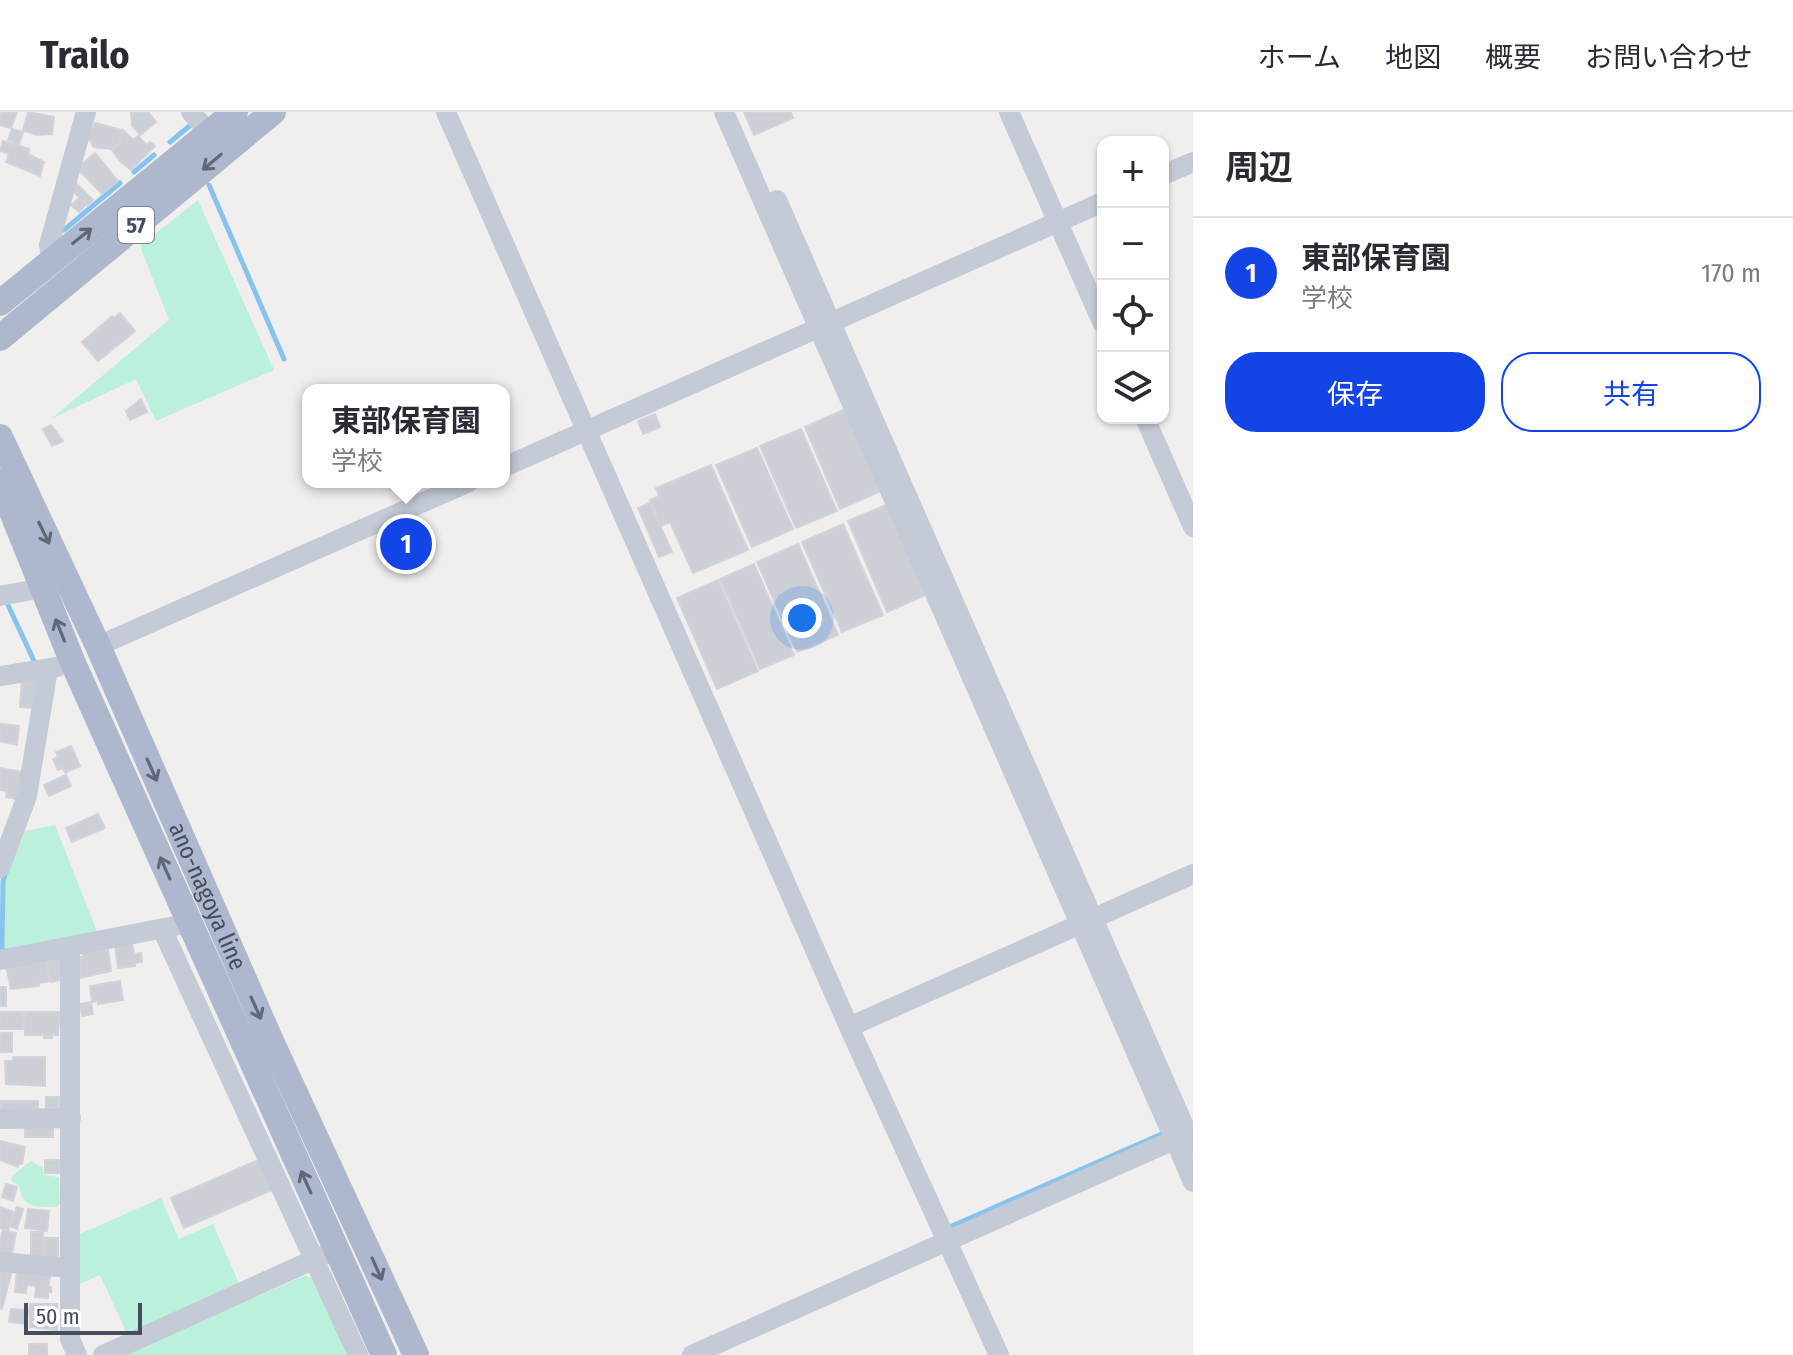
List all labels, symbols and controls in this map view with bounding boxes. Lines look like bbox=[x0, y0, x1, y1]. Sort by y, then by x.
text: Trailo bbox=[40, 32, 130, 78]
text: ホーム bbox=[1258, 41, 1341, 74]
text: 地図 bbox=[1385, 41, 1441, 74]
text: 概要 bbox=[1485, 41, 1541, 74]
text: お問い合わせ bbox=[1585, 41, 1753, 74]
map controls bbox=[1097, 136, 1169, 424]
button: + bbox=[1097, 136, 1169, 208]
text: 周辺 bbox=[1225, 147, 1293, 188]
one-way arrow bbox=[203, 153, 223, 171]
road number: 57 bbox=[118, 207, 154, 243]
button: − bbox=[1097, 208, 1169, 280]
one-way arrow bbox=[71, 228, 92, 245]
text: 東部保育園 bbox=[1301, 240, 1451, 276]
text: 1 bbox=[1246, 258, 1257, 289]
text: 170 m bbox=[1701, 258, 1761, 289]
button: locate bbox=[1097, 280, 1169, 352]
text: 学校 bbox=[1301, 283, 1353, 314]
button: layers bbox=[1097, 352, 1169, 424]
button: 保存 bbox=[1225, 352, 1485, 432]
button: 共有 bbox=[1501, 352, 1761, 432]
popup bbox=[302, 384, 510, 488]
text: 東部保育園 bbox=[331, 403, 481, 439]
text: 学校 bbox=[331, 446, 383, 477]
pin: 1 bbox=[380, 514, 432, 574]
one-way arrow bbox=[37, 521, 52, 545]
your location bbox=[782, 598, 822, 638]
one-way arrow bbox=[52, 618, 66, 643]
one-way arrow bbox=[145, 758, 160, 782]
street label: ano-nagoya line bbox=[163, 818, 252, 974]
one-way arrow bbox=[157, 856, 172, 881]
one-way arrow bbox=[250, 995, 265, 1020]
one-way arrow bbox=[298, 1170, 313, 1194]
one-way arrow bbox=[370, 1257, 385, 1281]
scale bar bbox=[24, 1299, 142, 1335]
text: 50 m bbox=[36, 1303, 80, 1330]

